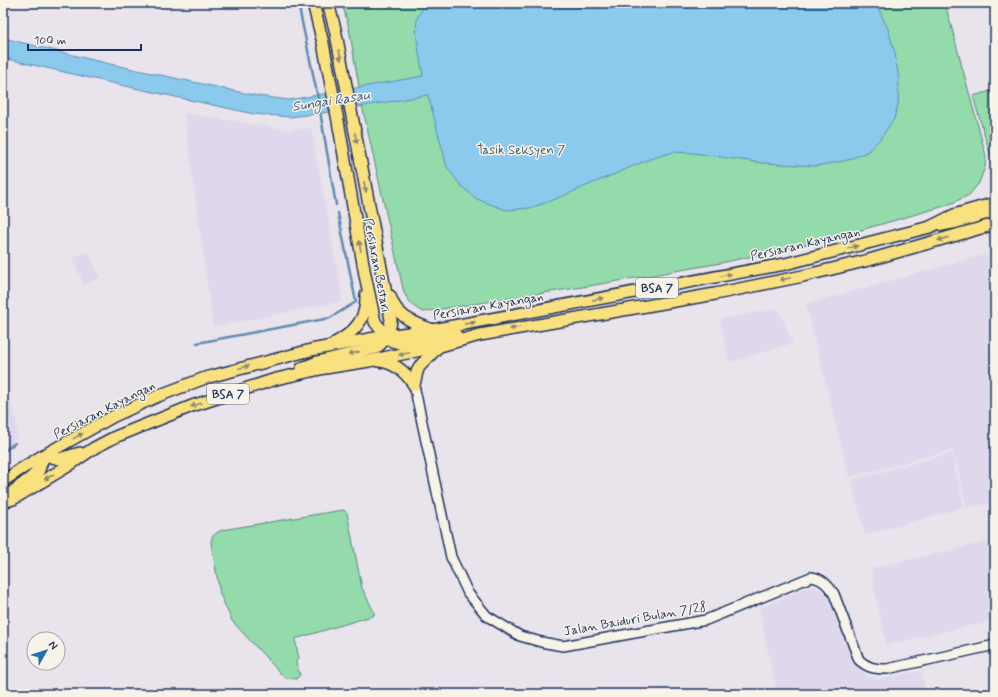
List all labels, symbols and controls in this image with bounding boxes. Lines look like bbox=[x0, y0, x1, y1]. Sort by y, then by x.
scale bar bbox=[28, 26, 141, 52]
text: 100 m bbox=[34, 33, 66, 49]
one-way arrow bbox=[337, 49, 343, 61]
water label: Sungai Rasau bbox=[291, 86, 372, 118]
one-way arrow bbox=[353, 132, 359, 144]
park label: Tasik Seksyen 7 bbox=[477, 142, 565, 159]
one-way arrow bbox=[363, 181, 369, 193]
street label: Persiaran Bestari bbox=[359, 217, 394, 314]
street label: Persiaran Kayangan bbox=[749, 224, 862, 266]
one-way arrow bbox=[937, 236, 949, 242]
one-way arrow bbox=[356, 240, 362, 253]
one-way arrow bbox=[847, 244, 859, 250]
one-way arrow bbox=[720, 272, 732, 278]
one-way arrow bbox=[779, 277, 791, 283]
road number: BSA 7 bbox=[636, 278, 678, 298]
street label: Persiaran Kayangan bbox=[432, 288, 545, 326]
one-way arrow bbox=[592, 296, 604, 302]
one-way arrow bbox=[464, 319, 476, 325]
one-way arrow bbox=[509, 326, 521, 332]
one-way arrow bbox=[348, 351, 360, 357]
one-way arrow bbox=[398, 351, 410, 357]
one-way arrow bbox=[238, 364, 250, 370]
street label: Persiaran Kayangan bbox=[51, 377, 159, 444]
road number: BSA 7 bbox=[207, 384, 249, 404]
one-way arrow bbox=[189, 402, 201, 408]
one-way arrow bbox=[72, 433, 84, 440]
one-way arrow bbox=[43, 473, 55, 480]
street label: Jalan Baiduri Bulan 7/28 bbox=[563, 599, 708, 640]
north arrow bbox=[26, 631, 66, 671]
text: N bbox=[45, 638, 61, 653]

